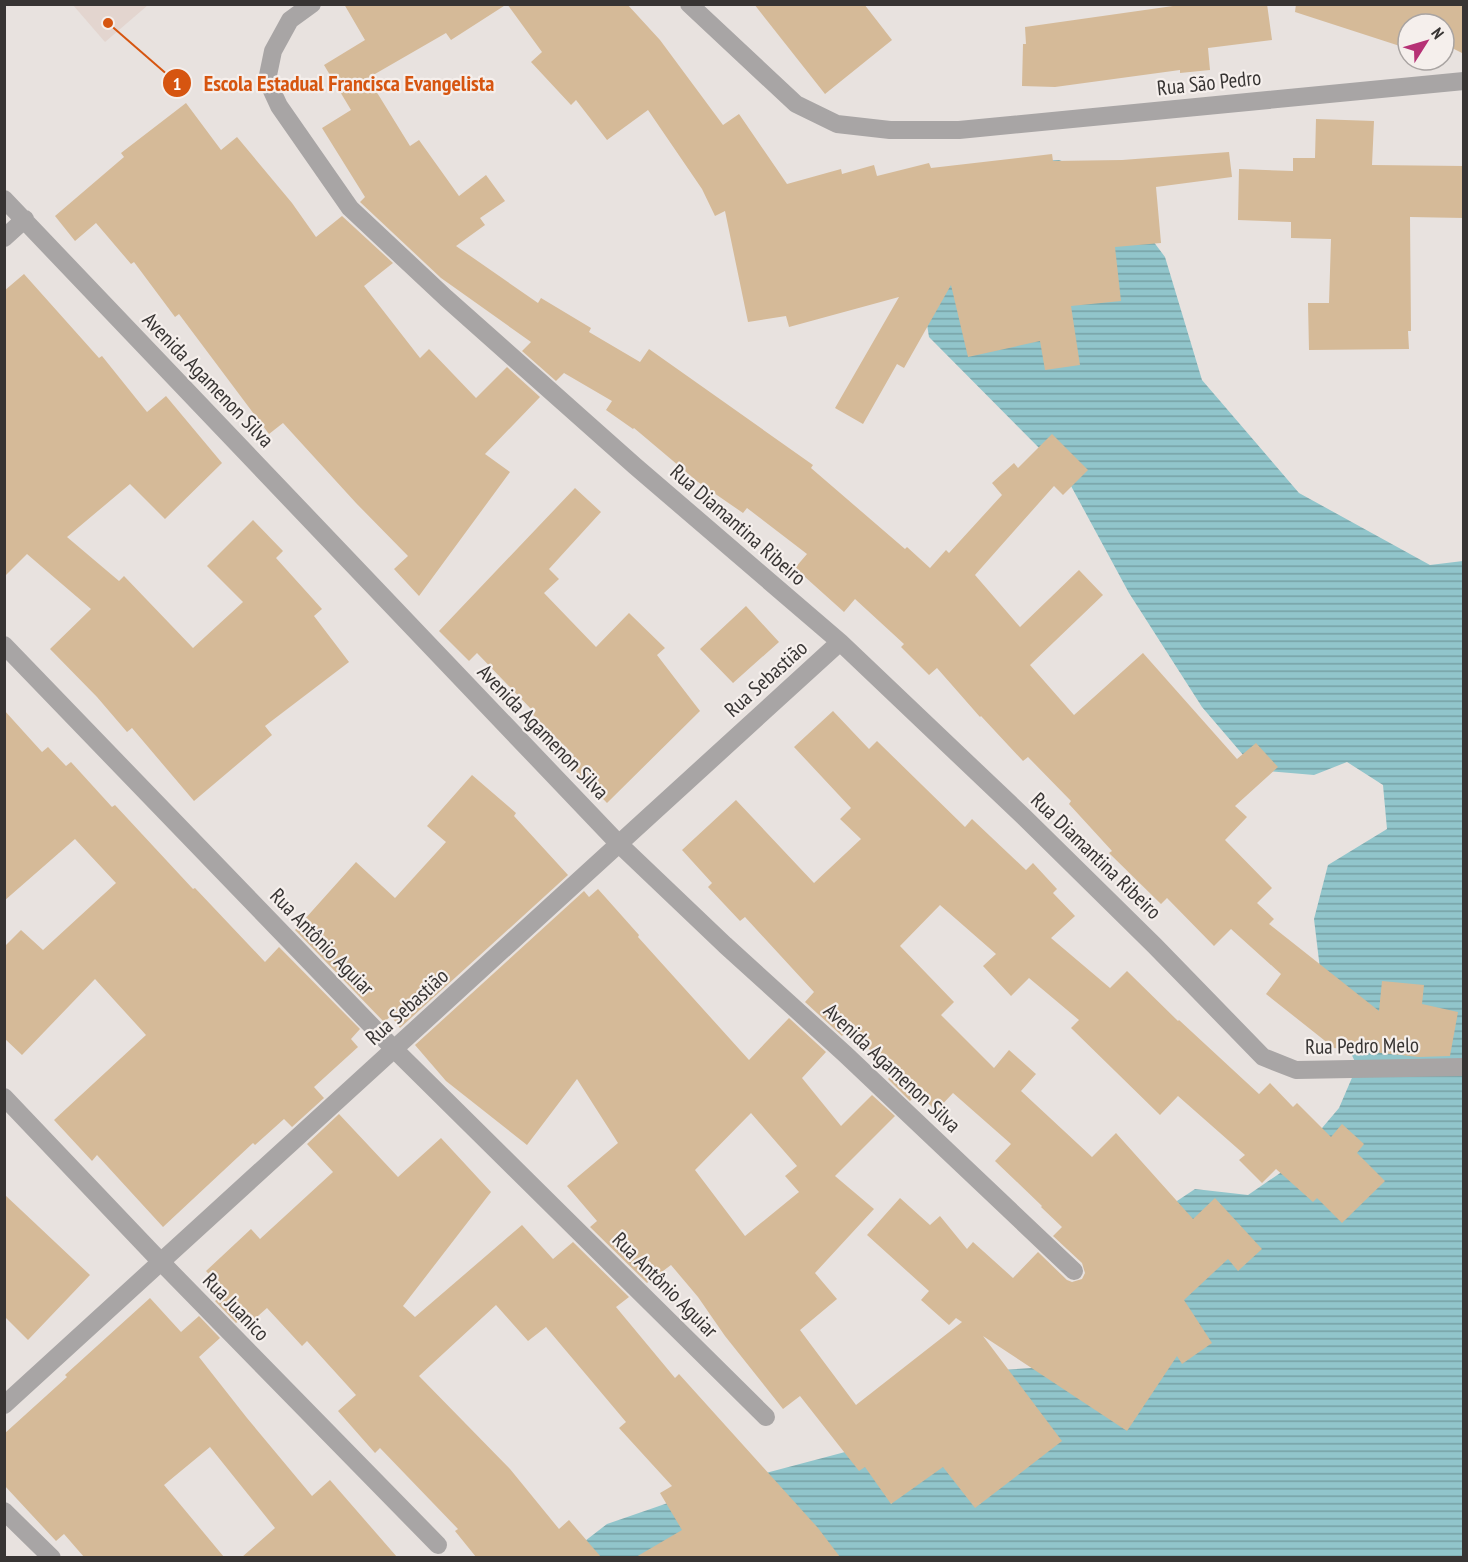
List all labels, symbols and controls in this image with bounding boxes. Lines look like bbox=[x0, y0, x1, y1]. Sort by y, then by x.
north arrow bbox=[1396, 12, 1456, 72]
text: N bbox=[1427, 24, 1449, 42]
callout: Escola Estadual Francisca Evangelista bbox=[162, 63, 507, 103]
street label: Rua São Pedro bbox=[1156, 64, 1262, 101]
text: Escola Estadual Francisca Evangelista bbox=[204, 69, 494, 97]
text: 1 bbox=[173, 72, 181, 95]
street label: Avenida Agamenon Silva bbox=[137, 306, 280, 453]
street label: Rua Diamantina Ribeiro bbox=[665, 458, 812, 591]
street label: Rua Sebastião bbox=[719, 634, 813, 723]
street label: Avenida Agamenon Silva bbox=[472, 658, 615, 805]
street label: Rua Diamantina Ribeiro bbox=[1025, 786, 1167, 925]
street label: Rua Antônio Aguiar bbox=[264, 882, 380, 1001]
street label: Rua Sebastião bbox=[360, 962, 454, 1051]
street label: Avenida Agamenon Silva bbox=[818, 997, 967, 1138]
street label: Rua Pedro Melo bbox=[1305, 1031, 1419, 1060]
street label: Rua Antônio Aguiar bbox=[607, 1226, 724, 1343]
street label: Rua Juanico bbox=[197, 1267, 275, 1346]

